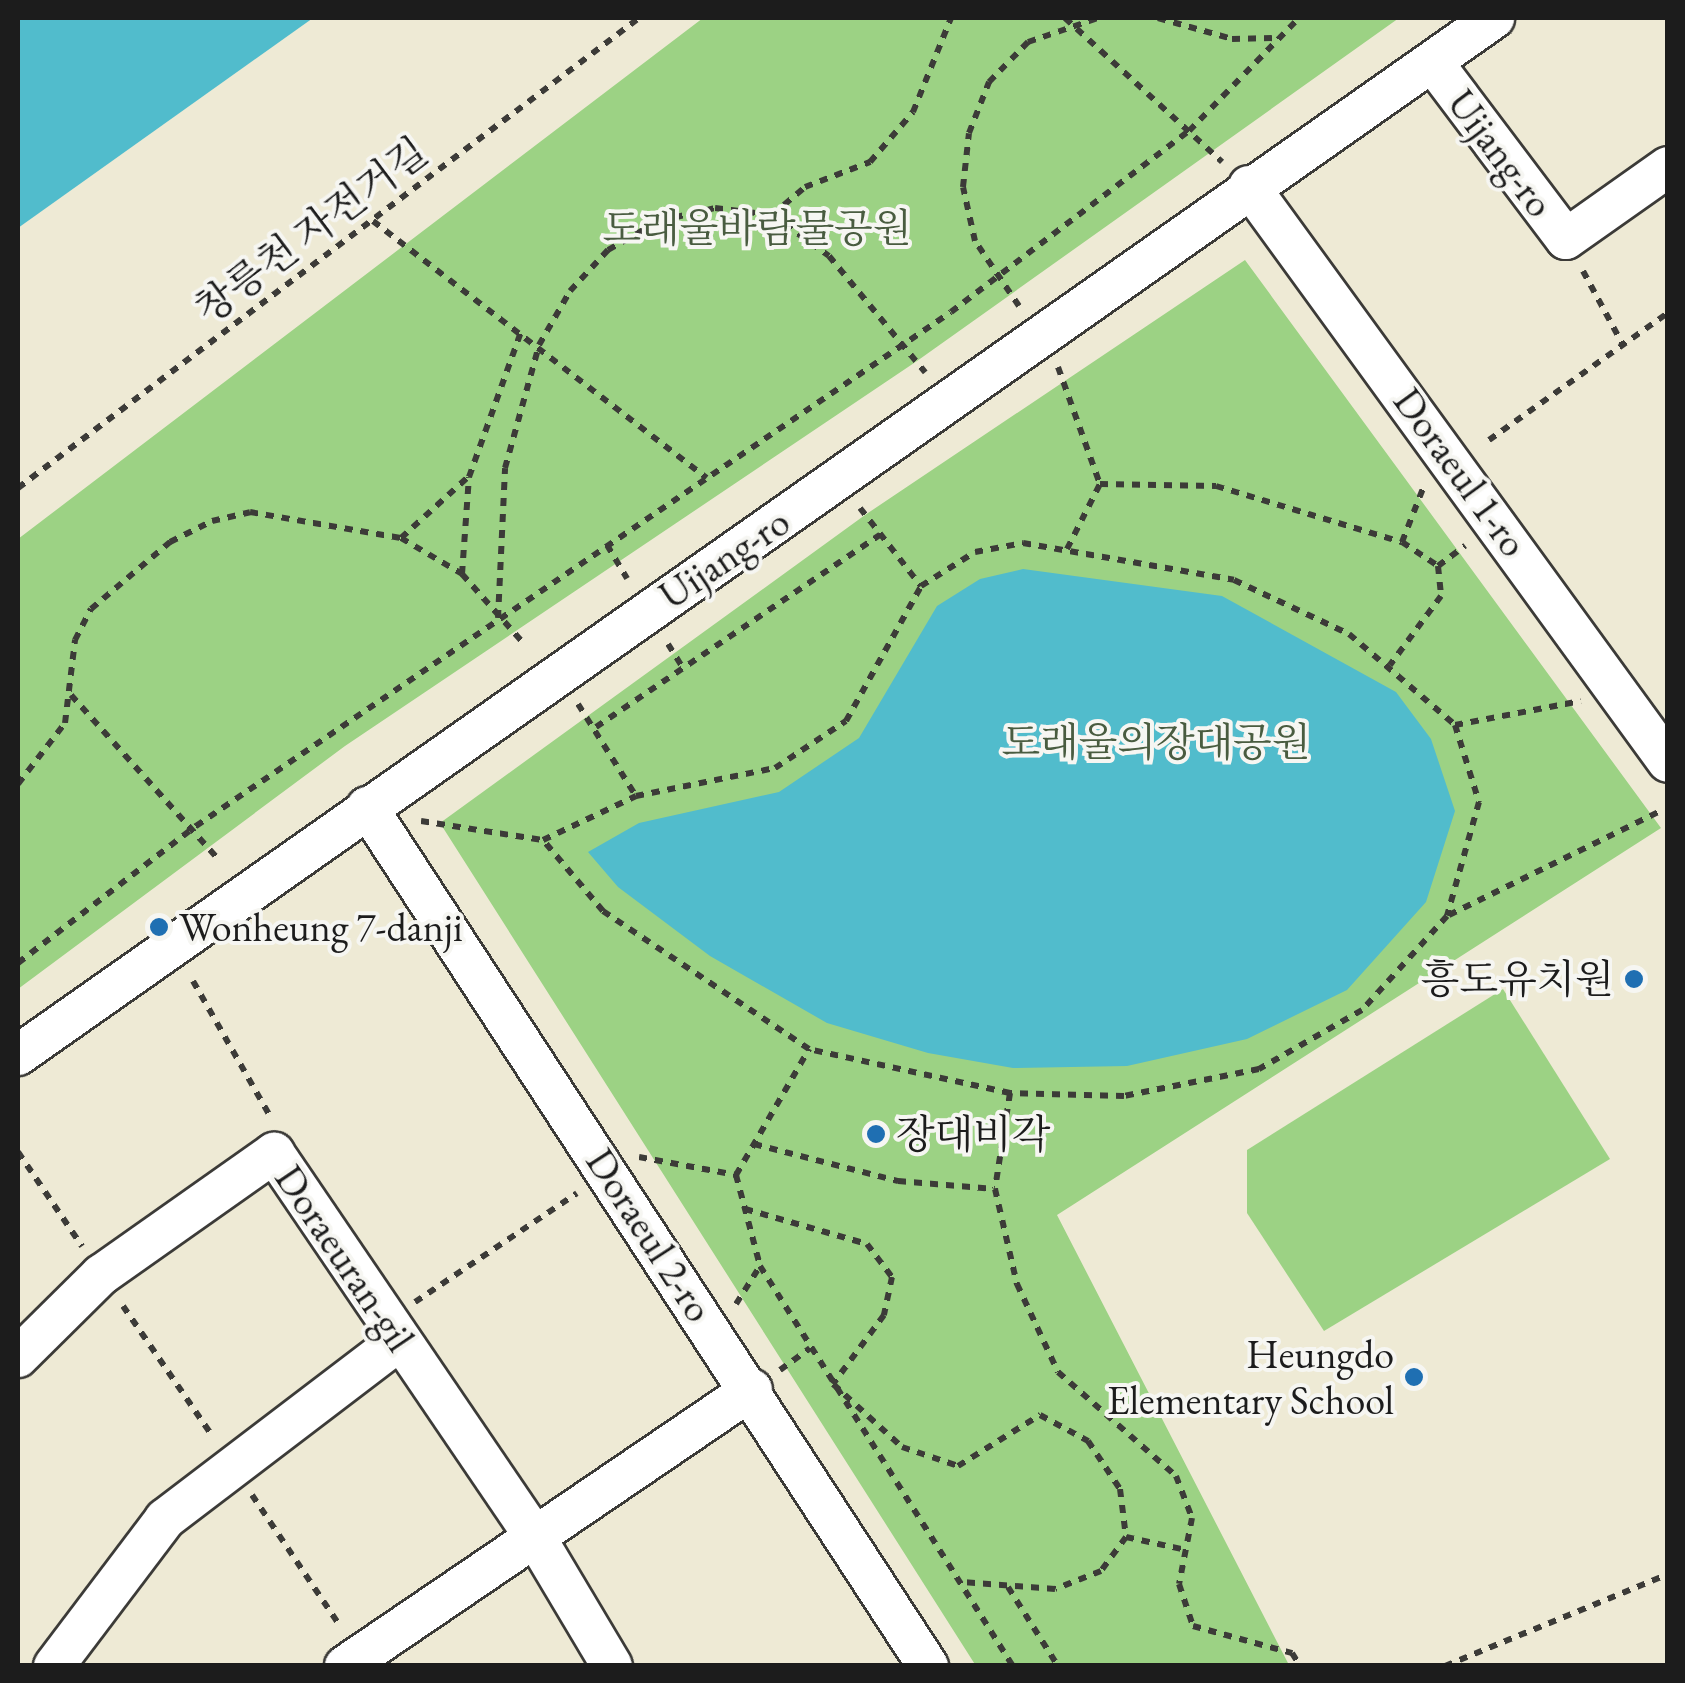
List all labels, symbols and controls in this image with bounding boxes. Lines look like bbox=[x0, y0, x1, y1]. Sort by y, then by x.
street label: Uijang-ro bbox=[1438, 80, 1564, 226]
street label: 창릉천 자전거길 bbox=[185, 127, 437, 333]
park label: 도래울바람물공원 bbox=[602, 204, 912, 252]
street label: Doraeul 1-ro bbox=[1384, 378, 1538, 566]
street label: Uijang-ro bbox=[650, 497, 798, 619]
park label: 도래울의장대공원 bbox=[1001, 718, 1311, 766]
place label: Wonheung 7-danji bbox=[179, 903, 463, 951]
marker: Wonheung 7-danji bbox=[148, 916, 170, 938]
place label: 흥도유치원 bbox=[1421, 955, 1614, 1003]
marker: 흥도유치원 bbox=[1623, 968, 1645, 990]
place label: 장대비각 bbox=[896, 1110, 1051, 1158]
marker: 장대비각 bbox=[865, 1123, 887, 1145]
street label: Doraeul 2-ro bbox=[576, 1139, 724, 1331]
street label: Doraeuran-gil bbox=[265, 1156, 425, 1360]
place label: Heungdo Elementary School bbox=[1107, 1330, 1394, 1424]
marker: Heungdo Elementary School bbox=[1403, 1366, 1425, 1388]

